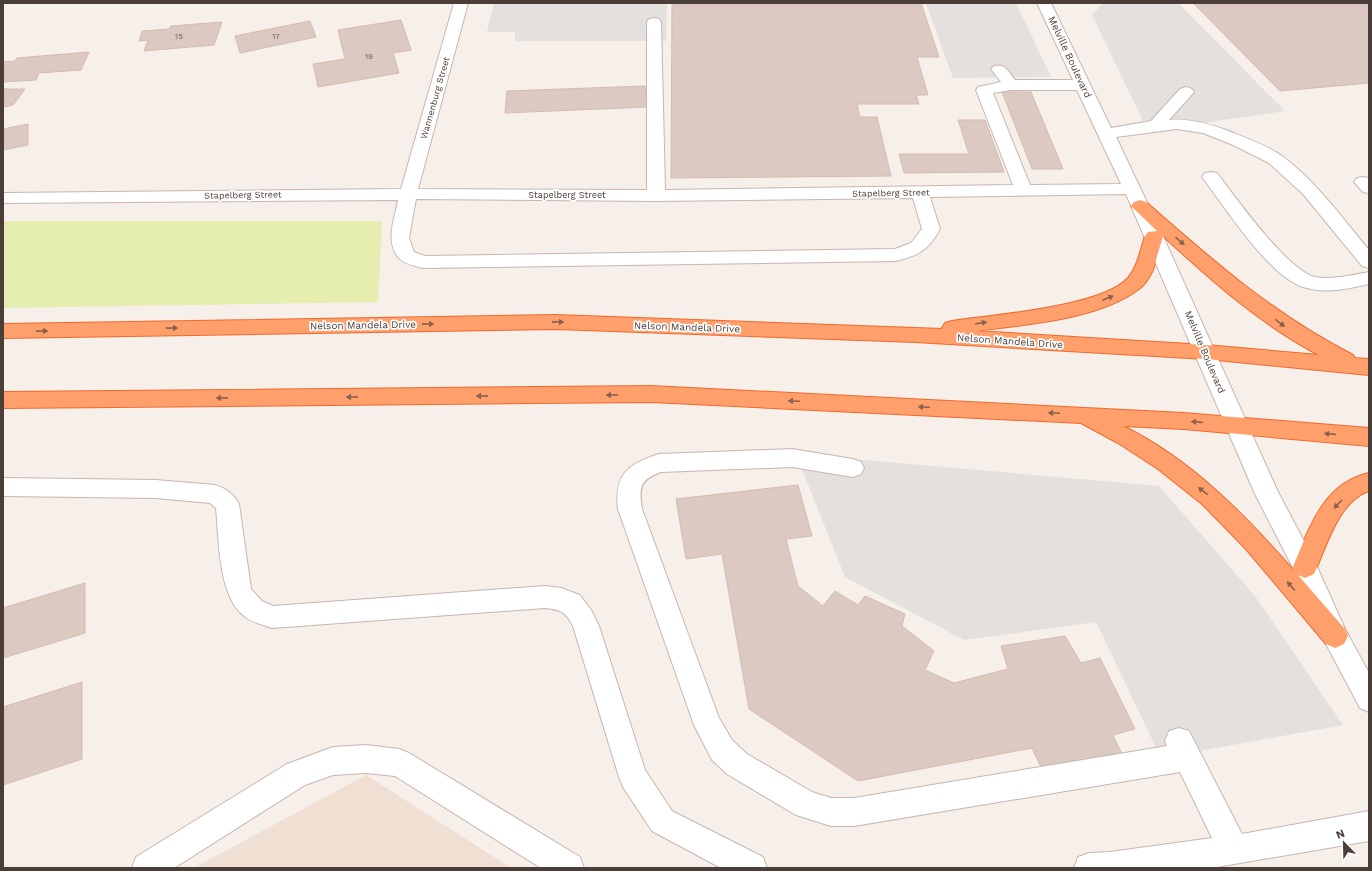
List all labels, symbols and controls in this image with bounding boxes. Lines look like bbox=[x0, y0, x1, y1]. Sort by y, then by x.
street label: Melville Boulevard bbox=[1046, 15, 1094, 99]
house number: 15 bbox=[175, 32, 183, 41]
house number: 17 bbox=[272, 32, 280, 41]
house number: 19 bbox=[365, 52, 373, 61]
street label: Wannenburg Street bbox=[418, 56, 452, 140]
street label: Stapelberg Street bbox=[852, 187, 930, 199]
street label: Stapelberg Street bbox=[204, 189, 282, 201]
street label: Stapelberg Street bbox=[528, 190, 606, 200]
one-way arrow bbox=[1174, 236, 1185, 245]
one-way arrow bbox=[1103, 294, 1115, 300]
street label: Melville Boulevard bbox=[1183, 309, 1227, 395]
street label: Nelson Mandela Drive bbox=[310, 319, 416, 331]
one-way arrow bbox=[552, 319, 565, 325]
one-way arrow bbox=[1275, 319, 1286, 327]
street label: Nelson Mandela Drive bbox=[634, 320, 740, 334]
one-way arrow bbox=[975, 320, 988, 326]
one-way arrow bbox=[422, 321, 435, 327]
one-way arrow bbox=[166, 325, 178, 332]
one-way arrow bbox=[36, 328, 49, 334]
street label: Nelson Mandela Drive bbox=[957, 332, 1064, 350]
one-way arrow bbox=[605, 392, 618, 398]
one-way arrow bbox=[475, 393, 488, 399]
one-way arrow bbox=[345, 394, 358, 400]
one-way arrow bbox=[215, 395, 228, 401]
one-way arrow bbox=[787, 398, 800, 404]
one-way arrow bbox=[918, 404, 930, 411]
one-way arrow bbox=[1048, 410, 1060, 417]
one-way arrow bbox=[1191, 419, 1203, 426]
one-way arrow bbox=[1324, 430, 1336, 437]
one-way arrow bbox=[1197, 487, 1208, 495]
one-way arrow bbox=[1333, 499, 1343, 509]
one-way arrow bbox=[1287, 580, 1296, 591]
north arrow bbox=[1324, 823, 1364, 863]
text: N bbox=[1334, 827, 1347, 842]

